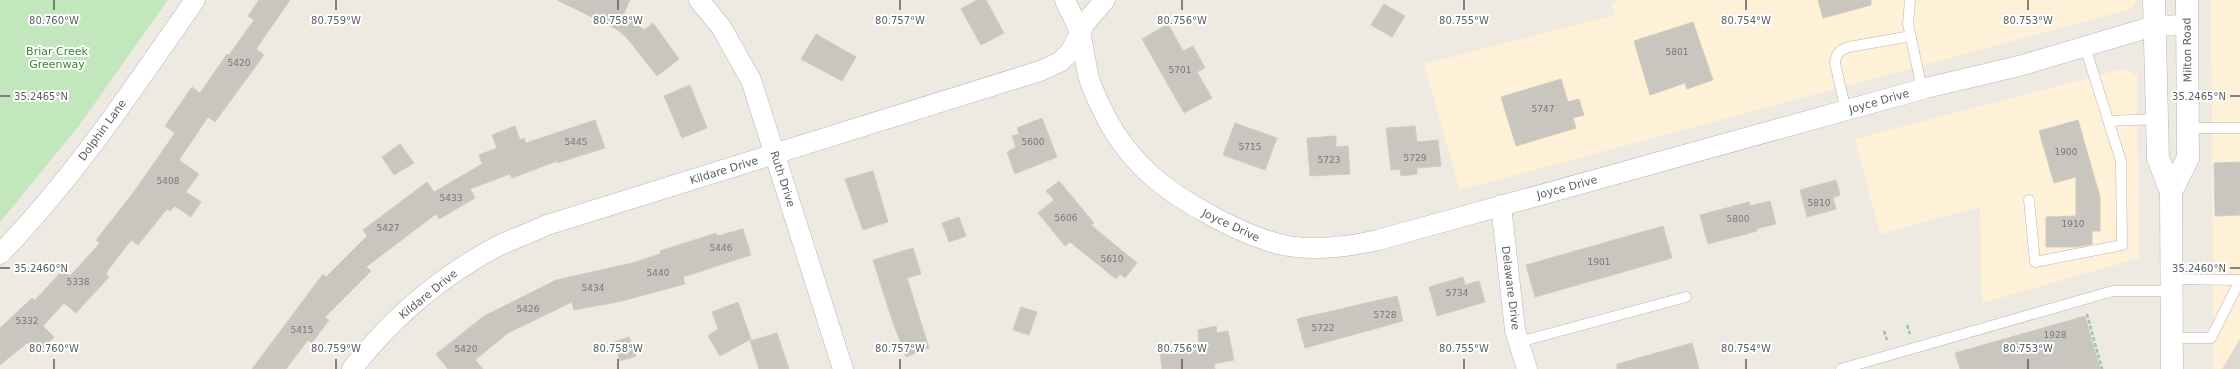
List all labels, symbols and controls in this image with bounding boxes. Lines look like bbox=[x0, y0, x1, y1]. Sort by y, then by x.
text: 80.760°W bbox=[29, 15, 79, 26]
text: 80.759°W bbox=[311, 15, 361, 26]
text: 80.758°W bbox=[593, 15, 643, 26]
text: 80.757°W bbox=[875, 15, 925, 26]
text: 80.756°W bbox=[1157, 15, 1207, 26]
text: 80.755°W bbox=[1439, 15, 1489, 26]
text: 80.754°W bbox=[1721, 15, 1771, 26]
text: 80.753°W bbox=[2003, 15, 2053, 26]
street label: Milton Road bbox=[2180, 18, 2195, 82]
park label: Briar Creek Greenway bbox=[26, 45, 88, 71]
house number: 5801 bbox=[1666, 47, 1688, 57]
house number: 5420 bbox=[228, 58, 251, 68]
house number: 5701 bbox=[1169, 65, 1191, 75]
street label: Joyce Drive bbox=[1847, 87, 1911, 117]
text: 35.2465°N bbox=[14, 91, 68, 102]
text: 35.2465°N bbox=[2172, 91, 2226, 102]
street label: Dolphin Lane bbox=[76, 97, 129, 163]
house number: 5747 bbox=[1532, 104, 1554, 114]
house number: 5445 bbox=[565, 137, 587, 147]
house number: 5600 bbox=[1022, 137, 1045, 147]
house number: 5715 bbox=[1239, 142, 1261, 152]
house number: 1900 bbox=[2055, 147, 2078, 157]
street label: Ruth Drive bbox=[767, 149, 798, 209]
house number: 5729 bbox=[1404, 153, 1427, 163]
street label: Kildare Drive bbox=[688, 154, 760, 187]
house number: 5723 bbox=[1318, 155, 1340, 165]
street label: Joyce Drive bbox=[1534, 173, 1599, 202]
house number: 5408 bbox=[157, 176, 180, 186]
house number: 5433 bbox=[440, 193, 462, 203]
house number: 5810 bbox=[1808, 198, 1831, 208]
street label: Joyce Drive bbox=[1199, 206, 1262, 245]
house number: 5606 bbox=[1055, 213, 1078, 223]
house number: 5800 bbox=[1727, 214, 1750, 224]
house number: 1910 bbox=[2062, 219, 2085, 229]
house number: 5427 bbox=[377, 223, 399, 233]
house number: 5446 bbox=[710, 243, 733, 253]
street label: Delaware Drive bbox=[1499, 245, 1522, 331]
house number: 5610 bbox=[1101, 254, 1124, 264]
house number: 1901 bbox=[1588, 257, 1610, 267]
text: 35.2460°N bbox=[14, 263, 68, 274]
text: 35.2460°N bbox=[2172, 263, 2226, 274]
street label: Kildare Drive bbox=[397, 267, 460, 322]
house number: 5440 bbox=[647, 268, 670, 278]
house number: 5338 bbox=[67, 277, 90, 287]
house number: 5434 bbox=[582, 283, 605, 293]
house number: 5734 bbox=[1446, 288, 1469, 298]
house number: 5426 bbox=[517, 304, 540, 314]
house number: 5728 bbox=[1374, 310, 1397, 320]
house number: 5332 bbox=[16, 316, 38, 326]
house number: 5722 bbox=[1312, 323, 1334, 333]
house number: 5415 bbox=[291, 325, 313, 335]
house number: 1928 bbox=[2044, 330, 2067, 340]
text: 80.760°W bbox=[29, 343, 79, 354]
text: 80.759°W bbox=[311, 343, 361, 354]
text: 80.758°W bbox=[593, 343, 643, 354]
text: 80.757°W bbox=[875, 343, 925, 354]
text: 80.756°W bbox=[1157, 343, 1207, 354]
text: 80.755°W bbox=[1439, 343, 1489, 354]
text: 80.754°W bbox=[1721, 343, 1771, 354]
text: 80.753°W bbox=[2003, 343, 2053, 354]
house number: 5420 bbox=[455, 344, 478, 354]

